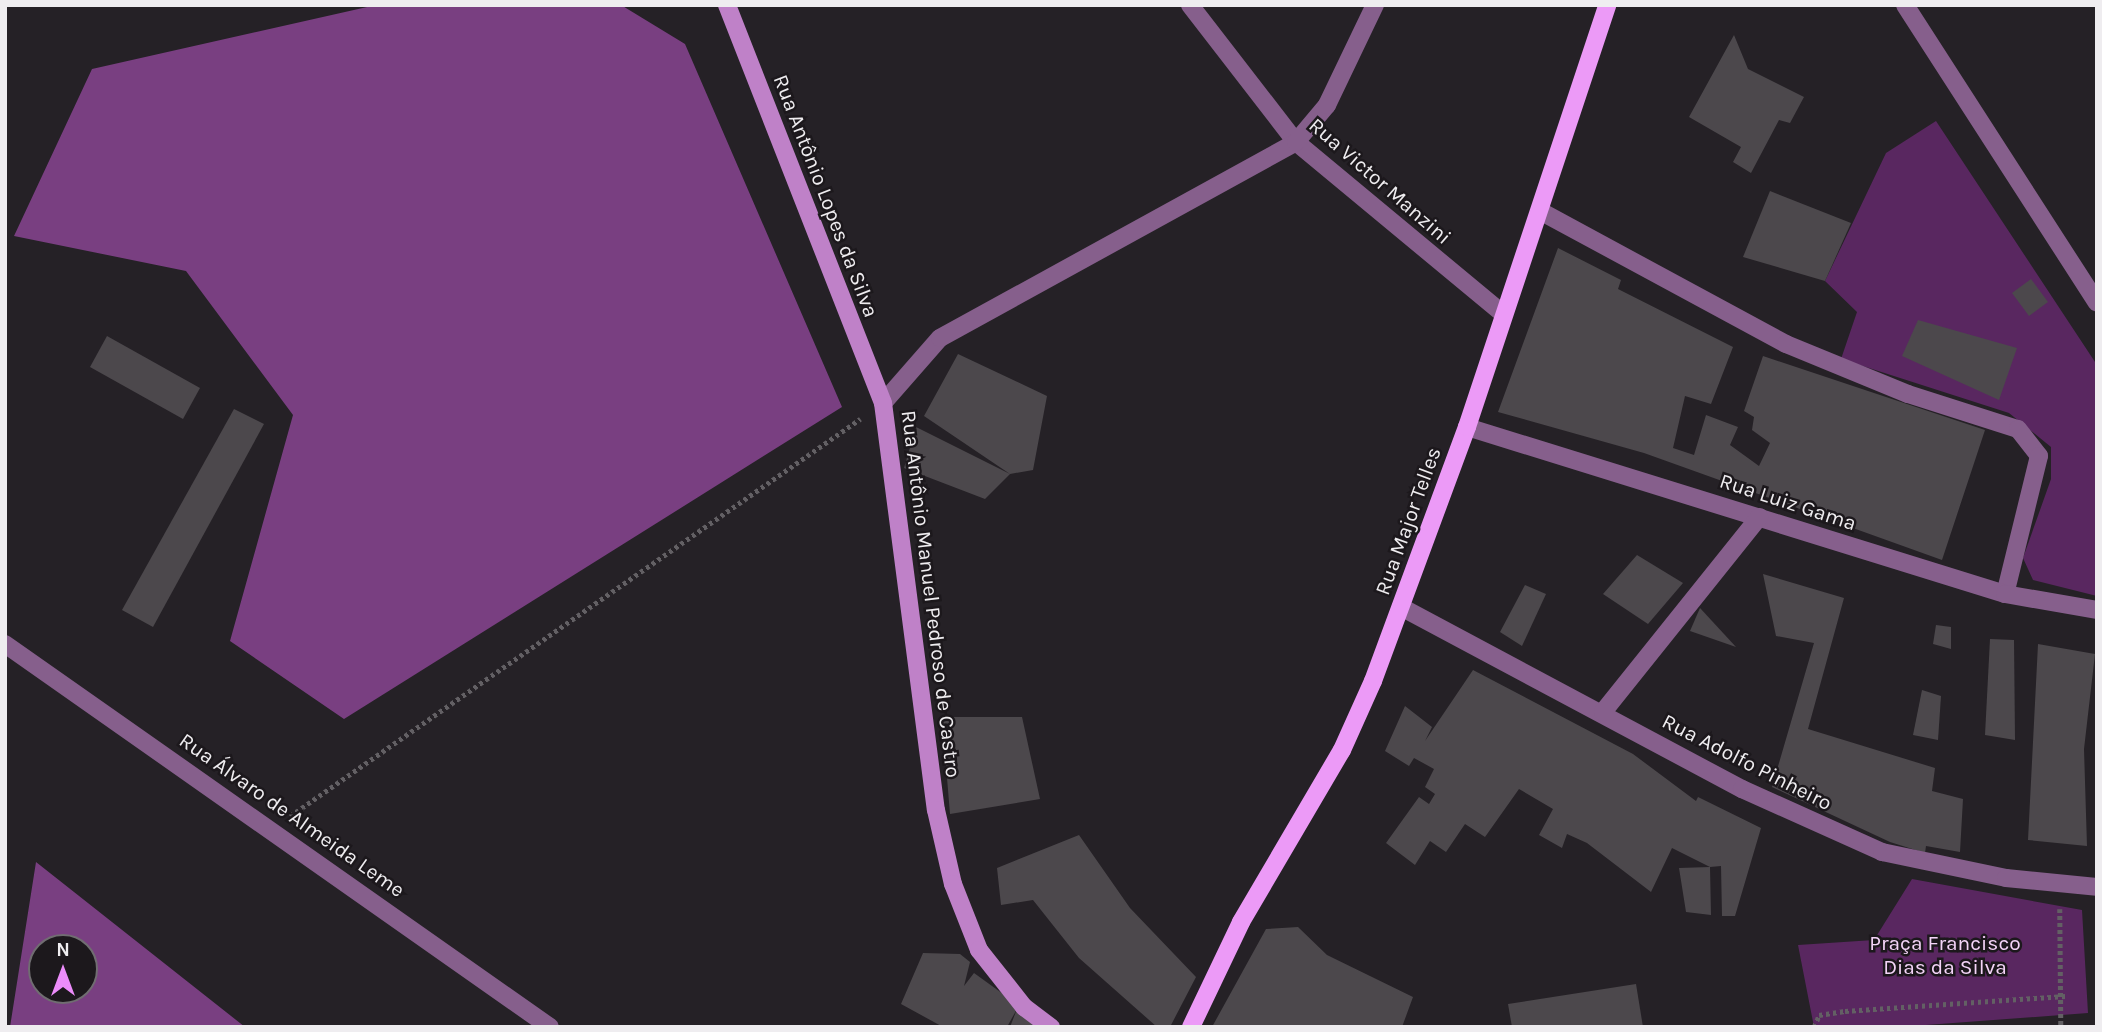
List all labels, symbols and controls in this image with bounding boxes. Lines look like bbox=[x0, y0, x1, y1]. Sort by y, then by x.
street label: Rua Antônio Lopes da Silva bbox=[768, 71, 884, 321]
street label: Rua Victor Manzini bbox=[1304, 112, 1456, 250]
street label: Rua Antônio Manuel Pedroso de Castro bbox=[896, 409, 966, 779]
street label: Rua Major Telles bbox=[1370, 444, 1446, 598]
street label: Rua Luiz Gama bbox=[1717, 468, 1859, 536]
street label: Rua Adolfo Pinheiro bbox=[1658, 708, 1836, 816]
street label: Rua Álvaro de Almeida Leme bbox=[175, 728, 409, 902]
park label: Praça Francisco Dias da Silva bbox=[1869, 930, 2021, 980]
north arrow bbox=[28, 934, 98, 1004]
text: N bbox=[56, 939, 70, 961]

